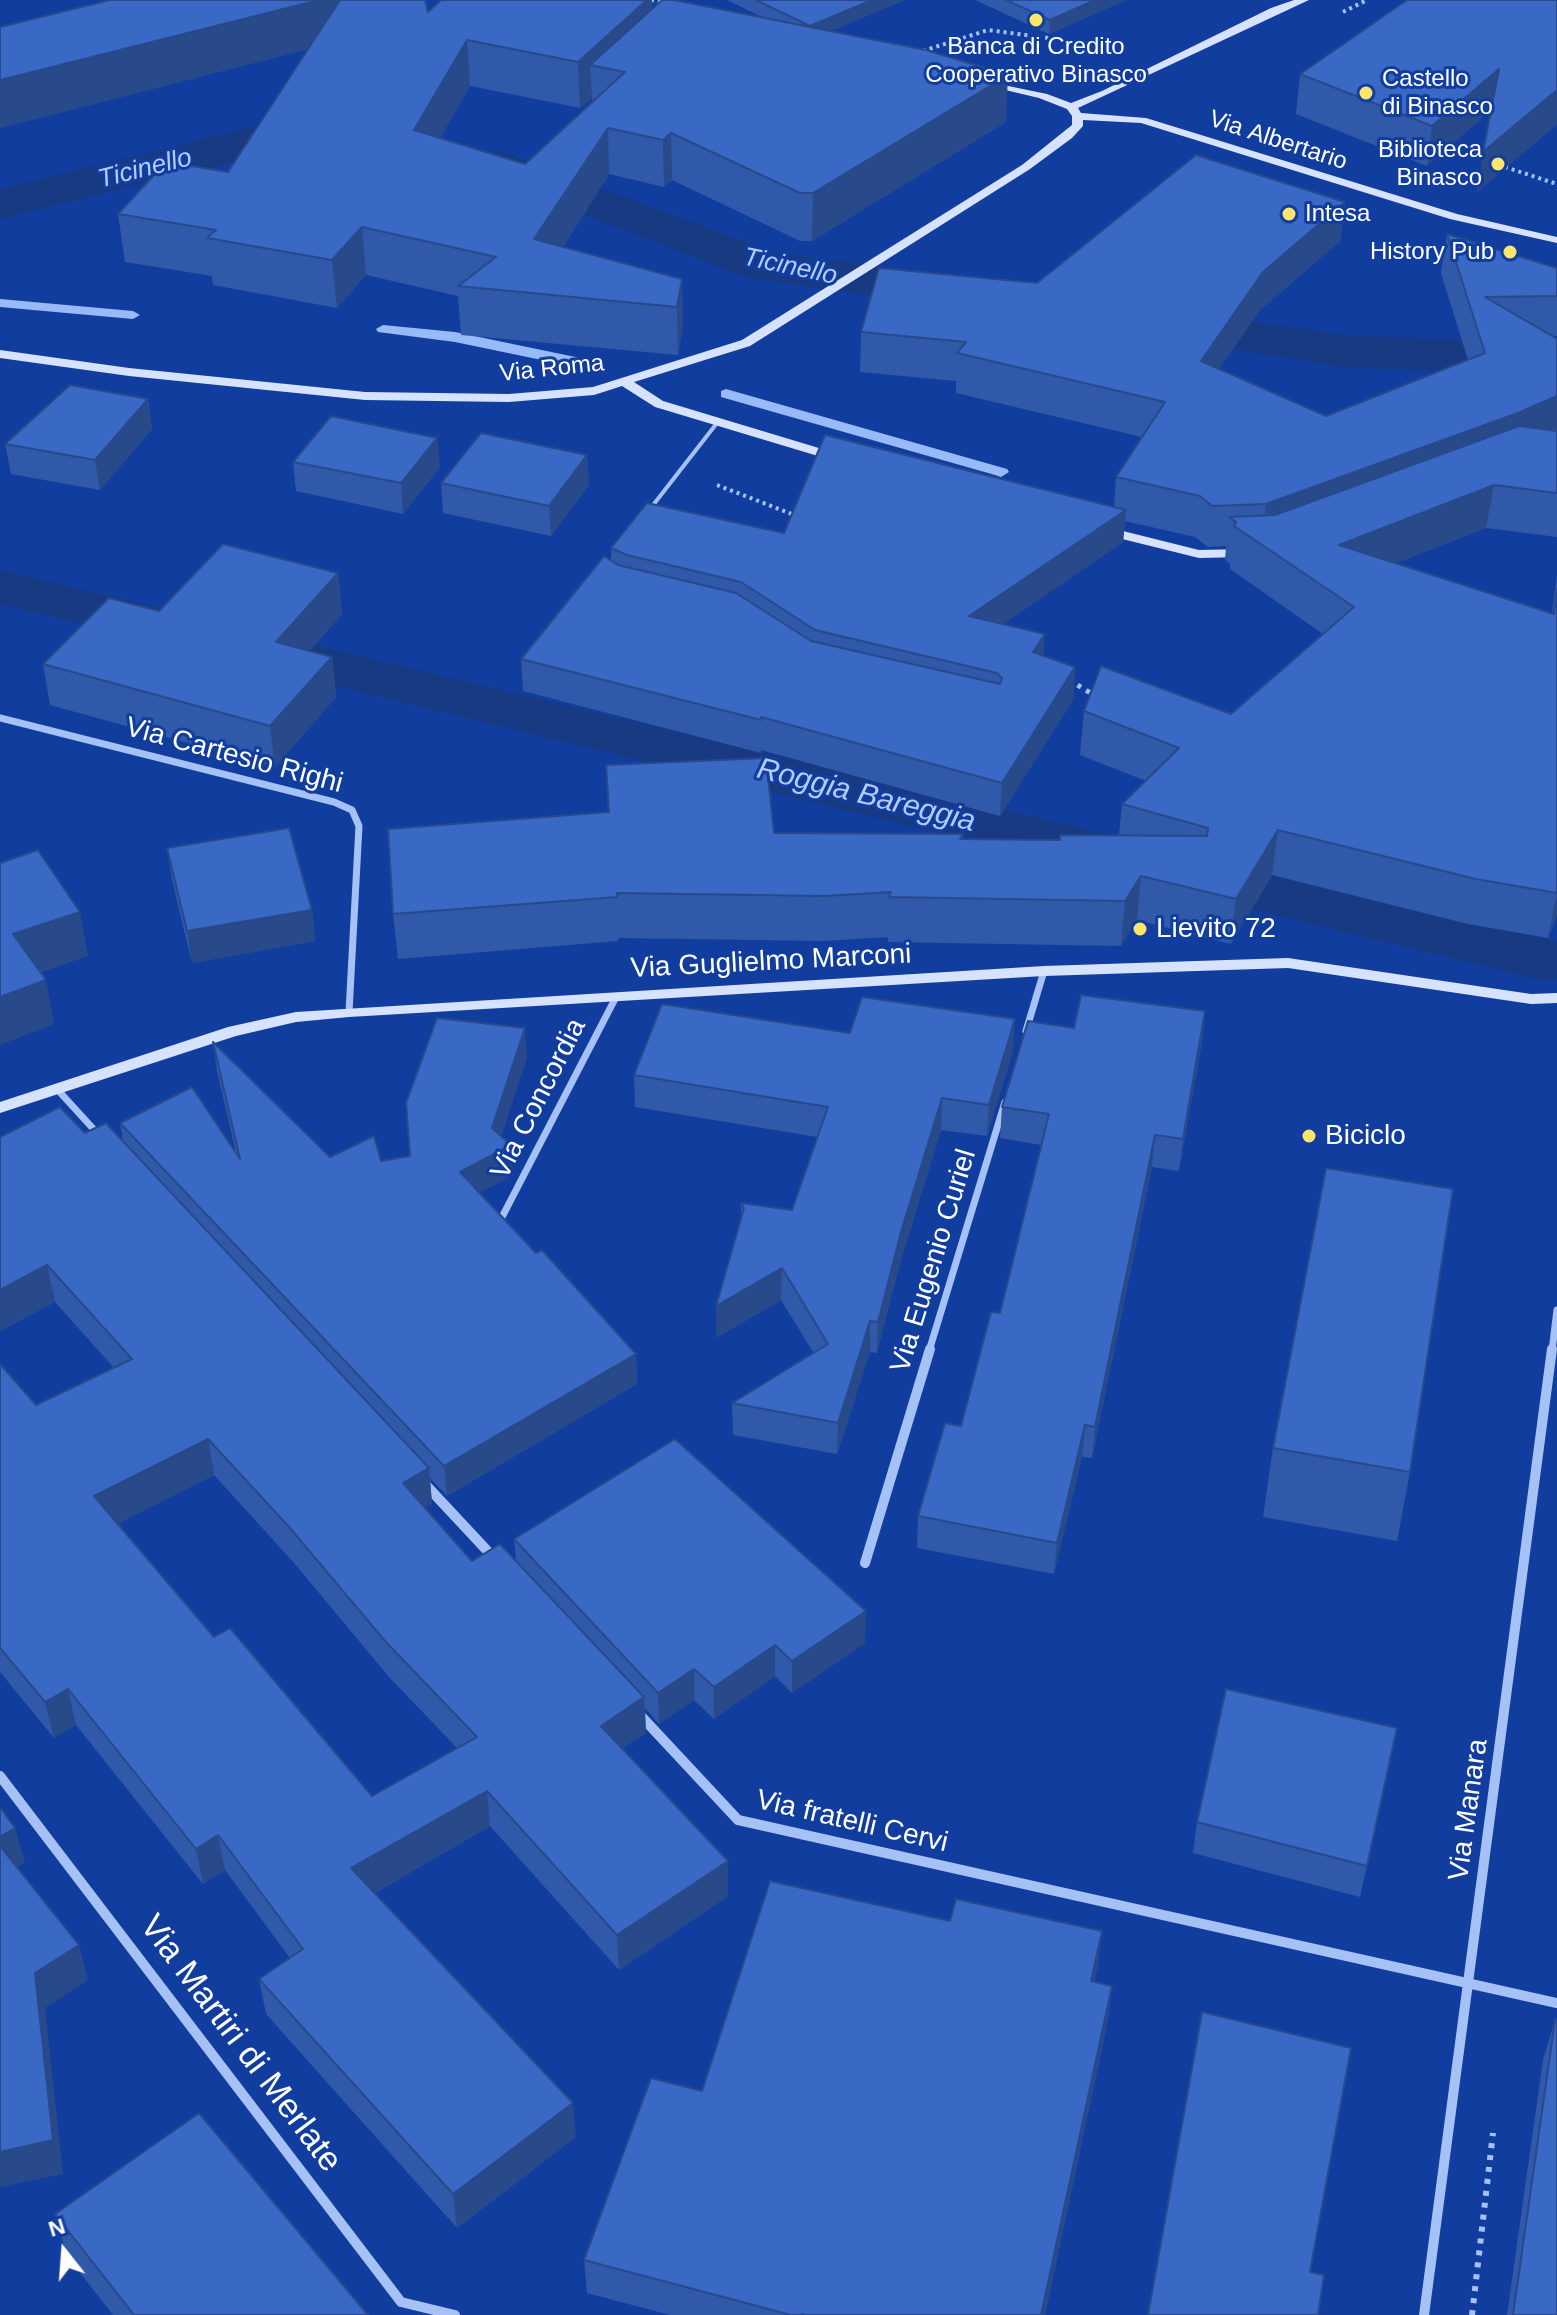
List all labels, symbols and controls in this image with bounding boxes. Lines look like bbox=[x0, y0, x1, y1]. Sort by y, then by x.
marker: Banca di Credito Cooperativo Binasco bbox=[1027, 11, 1045, 29]
place label: Banca di Credito Cooperativo Binasco bbox=[925, 33, 1147, 89]
place label: Castello di Binasco bbox=[1382, 65, 1493, 121]
marker: Castello di Binasco bbox=[1357, 84, 1375, 102]
street label: Via Albertario bbox=[1205, 105, 1351, 177]
place label: Biblioteca Binasco bbox=[1378, 136, 1482, 192]
water label: Ticinello bbox=[95, 142, 195, 196]
marker: Biblioteca Binasco bbox=[1489, 155, 1507, 173]
place label: Intesa bbox=[1305, 200, 1370, 228]
marker: Intesa bbox=[1280, 205, 1298, 223]
place label: History Pub bbox=[1370, 238, 1494, 266]
water label: Ticinello bbox=[740, 242, 840, 292]
marker: History Pub bbox=[1501, 243, 1519, 261]
street label: Via Roma bbox=[498, 349, 606, 389]
street label: Via Cartesio Righi bbox=[122, 711, 346, 801]
water label: Roggia Bareggia bbox=[753, 752, 979, 840]
place label: Lievito 72 bbox=[1156, 912, 1276, 946]
marker: Lievito 72 bbox=[1131, 920, 1149, 938]
street label: Via Guglielmo Marconi bbox=[630, 938, 912, 986]
street label: Via Concordia bbox=[484, 1013, 594, 1185]
place label: Biciclo bbox=[1325, 1119, 1406, 1153]
marker: Biciclo bbox=[1300, 1127, 1318, 1145]
street label: Via Eugenio Curiel bbox=[884, 1145, 984, 1377]
street label: Via Manara bbox=[1442, 1737, 1496, 1883]
street label: Via fratelli Cervi bbox=[753, 1784, 951, 1860]
street label: Via Martiri di Merlate bbox=[130, 1907, 350, 2181]
north arrow bbox=[24, 2211, 104, 2291]
text: N bbox=[46, 2213, 68, 2242]

